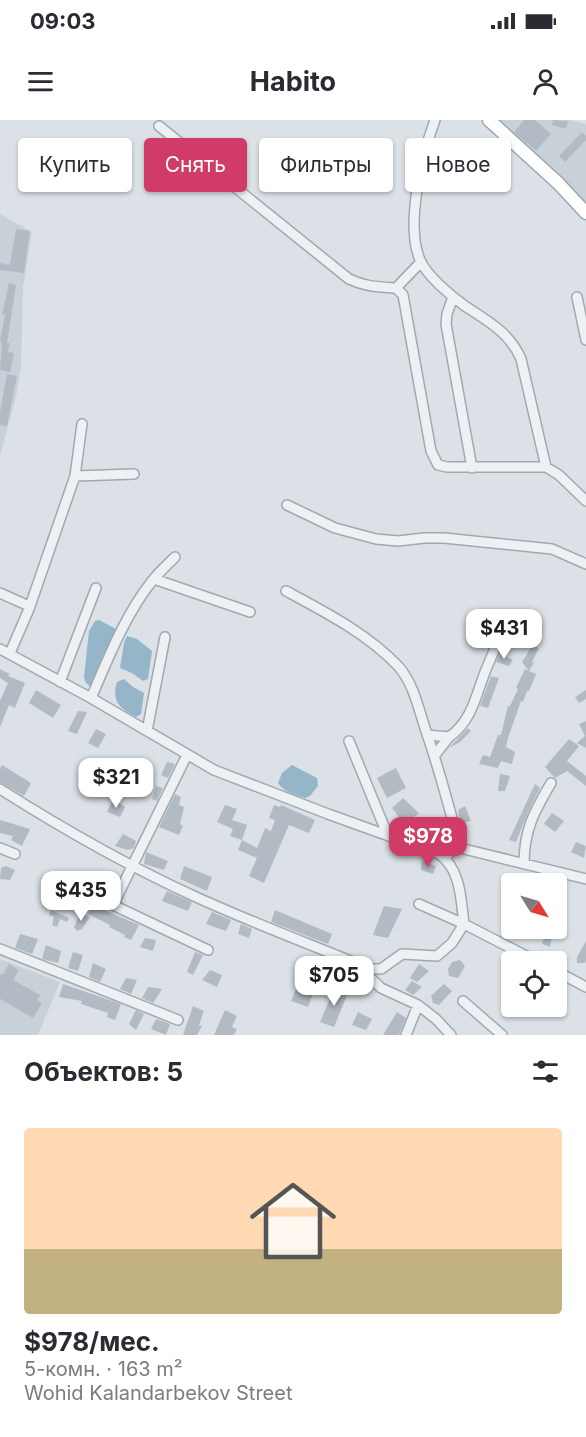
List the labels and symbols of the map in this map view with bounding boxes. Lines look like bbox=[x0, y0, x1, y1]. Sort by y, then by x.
pin: $431 bbox=[468, 609, 540, 660]
pin: $321 bbox=[80, 758, 152, 809]
pin: $978 bbox=[392, 817, 464, 868]
pin: $435 bbox=[45, 871, 117, 922]
north arrow bbox=[501, 873, 567, 939]
pin: $705 bbox=[298, 956, 370, 1007]

